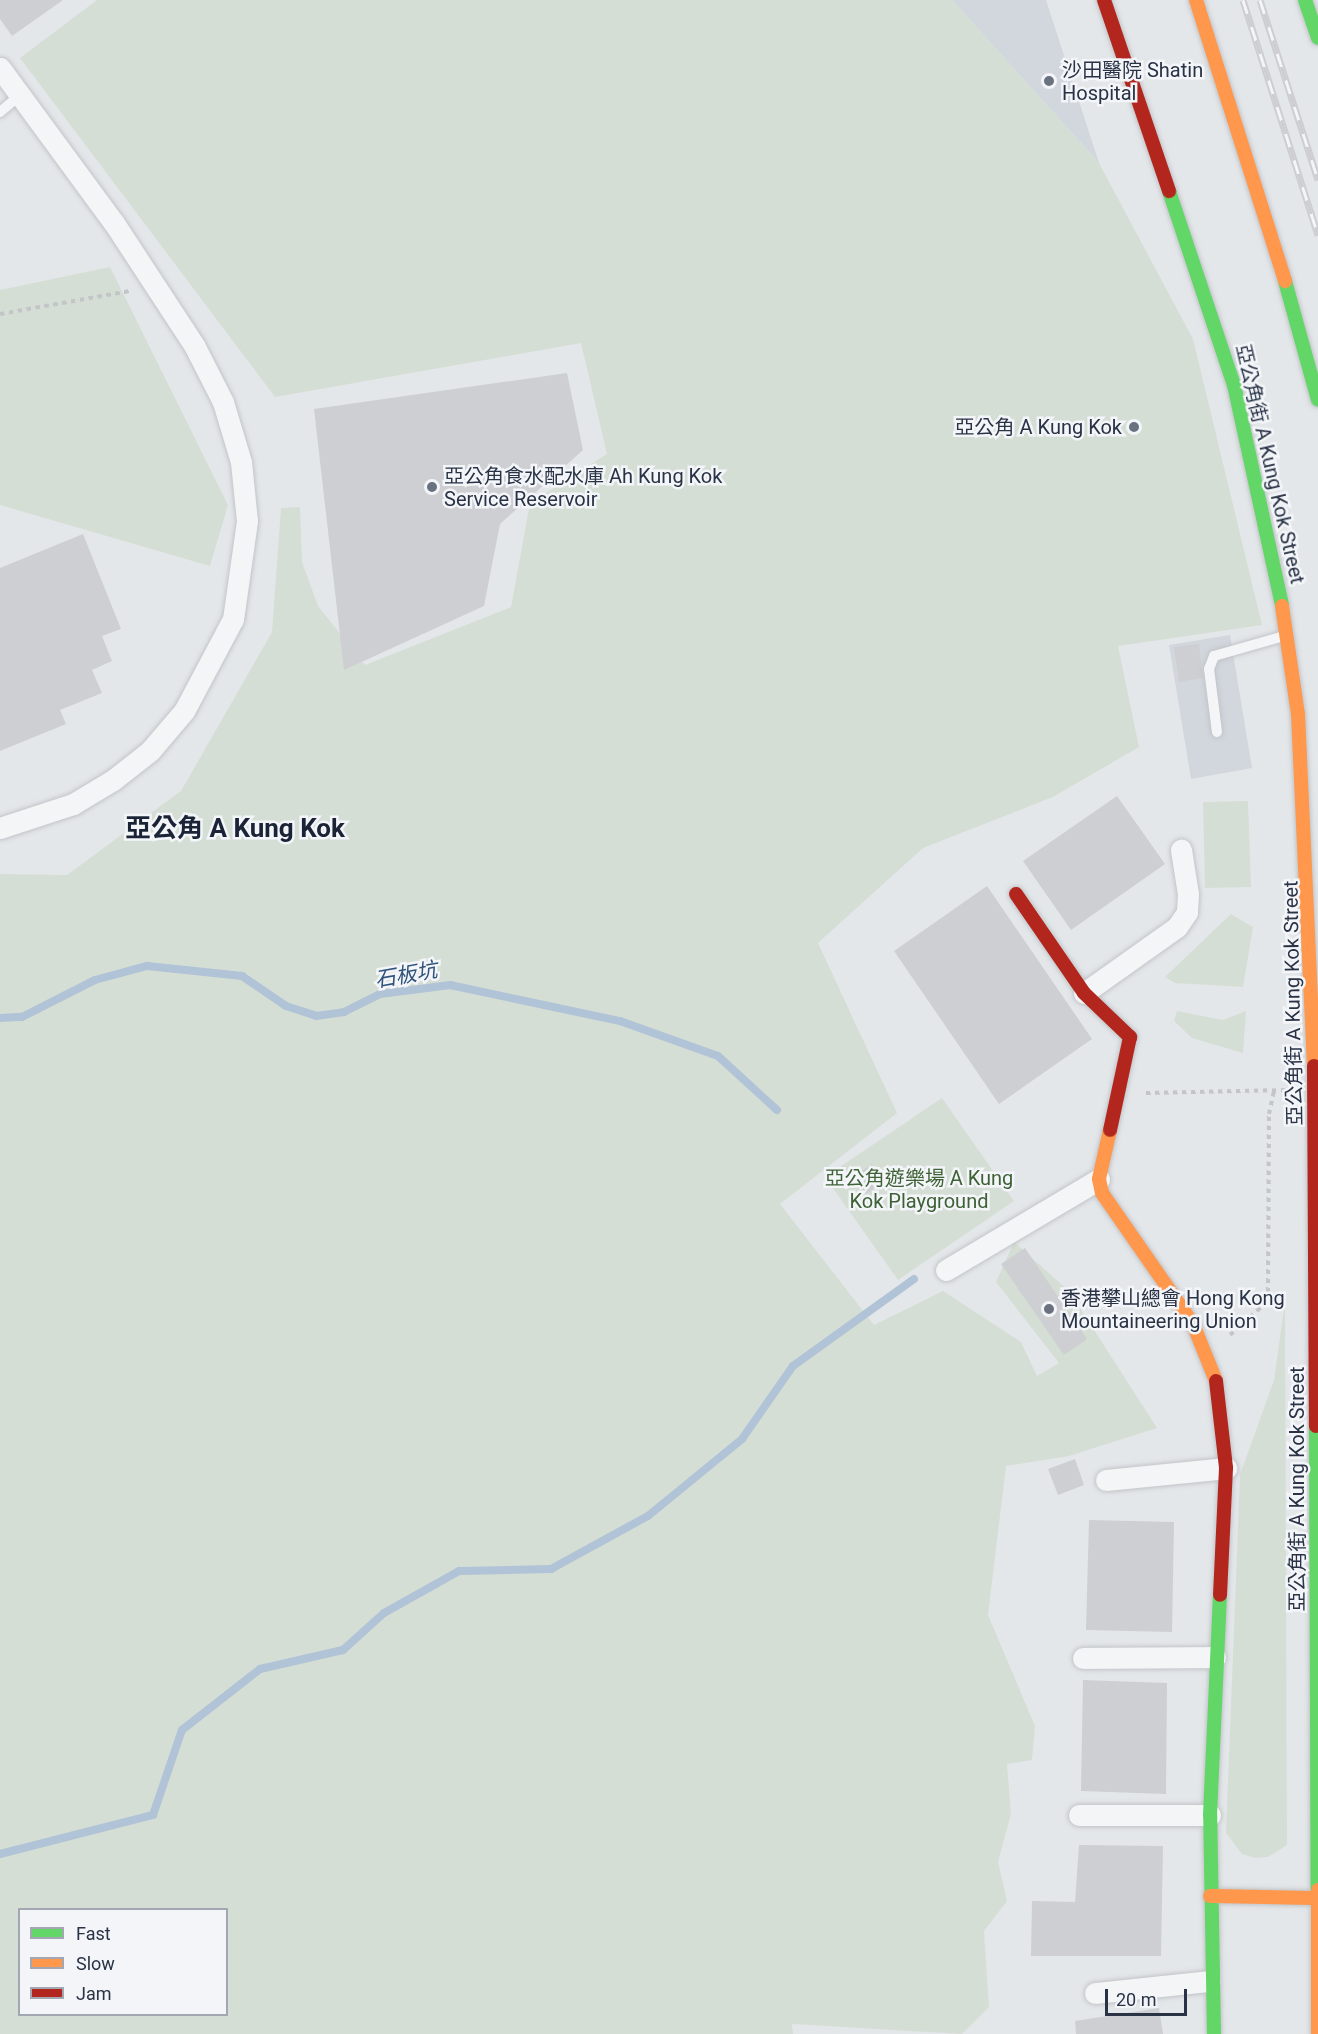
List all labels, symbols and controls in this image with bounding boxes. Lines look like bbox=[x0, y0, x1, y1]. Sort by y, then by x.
place label: 沙田醫院 Shatin Hospital bbox=[1062, 58, 1203, 105]
marker: 沙田醫院 Shatin Hospital bbox=[1040, 72, 1058, 90]
street label: 亞公角街 A Kung Kok Street bbox=[1231, 342, 1309, 586]
place label: 亞公角 A Kung Kok bbox=[955, 415, 1122, 439]
marker: 亞公角 A Kung Kok bbox=[1127, 420, 1141, 434]
place label: 亞公角食水配水庫 Ah Kung Kok Service Reservoir bbox=[444, 464, 722, 511]
marker: 亞公角食水配水庫 Ah Kung Kok Service Reservoir bbox=[425, 480, 439, 494]
district label: 亞公角 A Kung Kok bbox=[125, 813, 345, 845]
street label: 亞公角街 A Kung Kok Street bbox=[1279, 880, 1307, 1126]
water label: 石板坑 bbox=[373, 957, 439, 993]
park label: 亞公角遊樂場 A Kung Kok Playground bbox=[825, 1166, 1013, 1213]
place label: 香港攀山總會 Hong Kong Mountaineering Union bbox=[1061, 1286, 1285, 1333]
marker: 香港攀山總會 Hong Kong Mountaineering Union bbox=[1042, 1302, 1056, 1316]
street label: 亞公角街 A Kung Kok Street bbox=[1285, 1366, 1309, 1612]
legend bbox=[18, 1908, 228, 2016]
text: Fast bbox=[76, 1923, 111, 1944]
text: Slow bbox=[76, 1953, 115, 1974]
scale bar bbox=[1108, 1977, 1190, 2015]
text: Jam bbox=[76, 1983, 112, 2004]
text: 20 m bbox=[1116, 1989, 1156, 2010]

